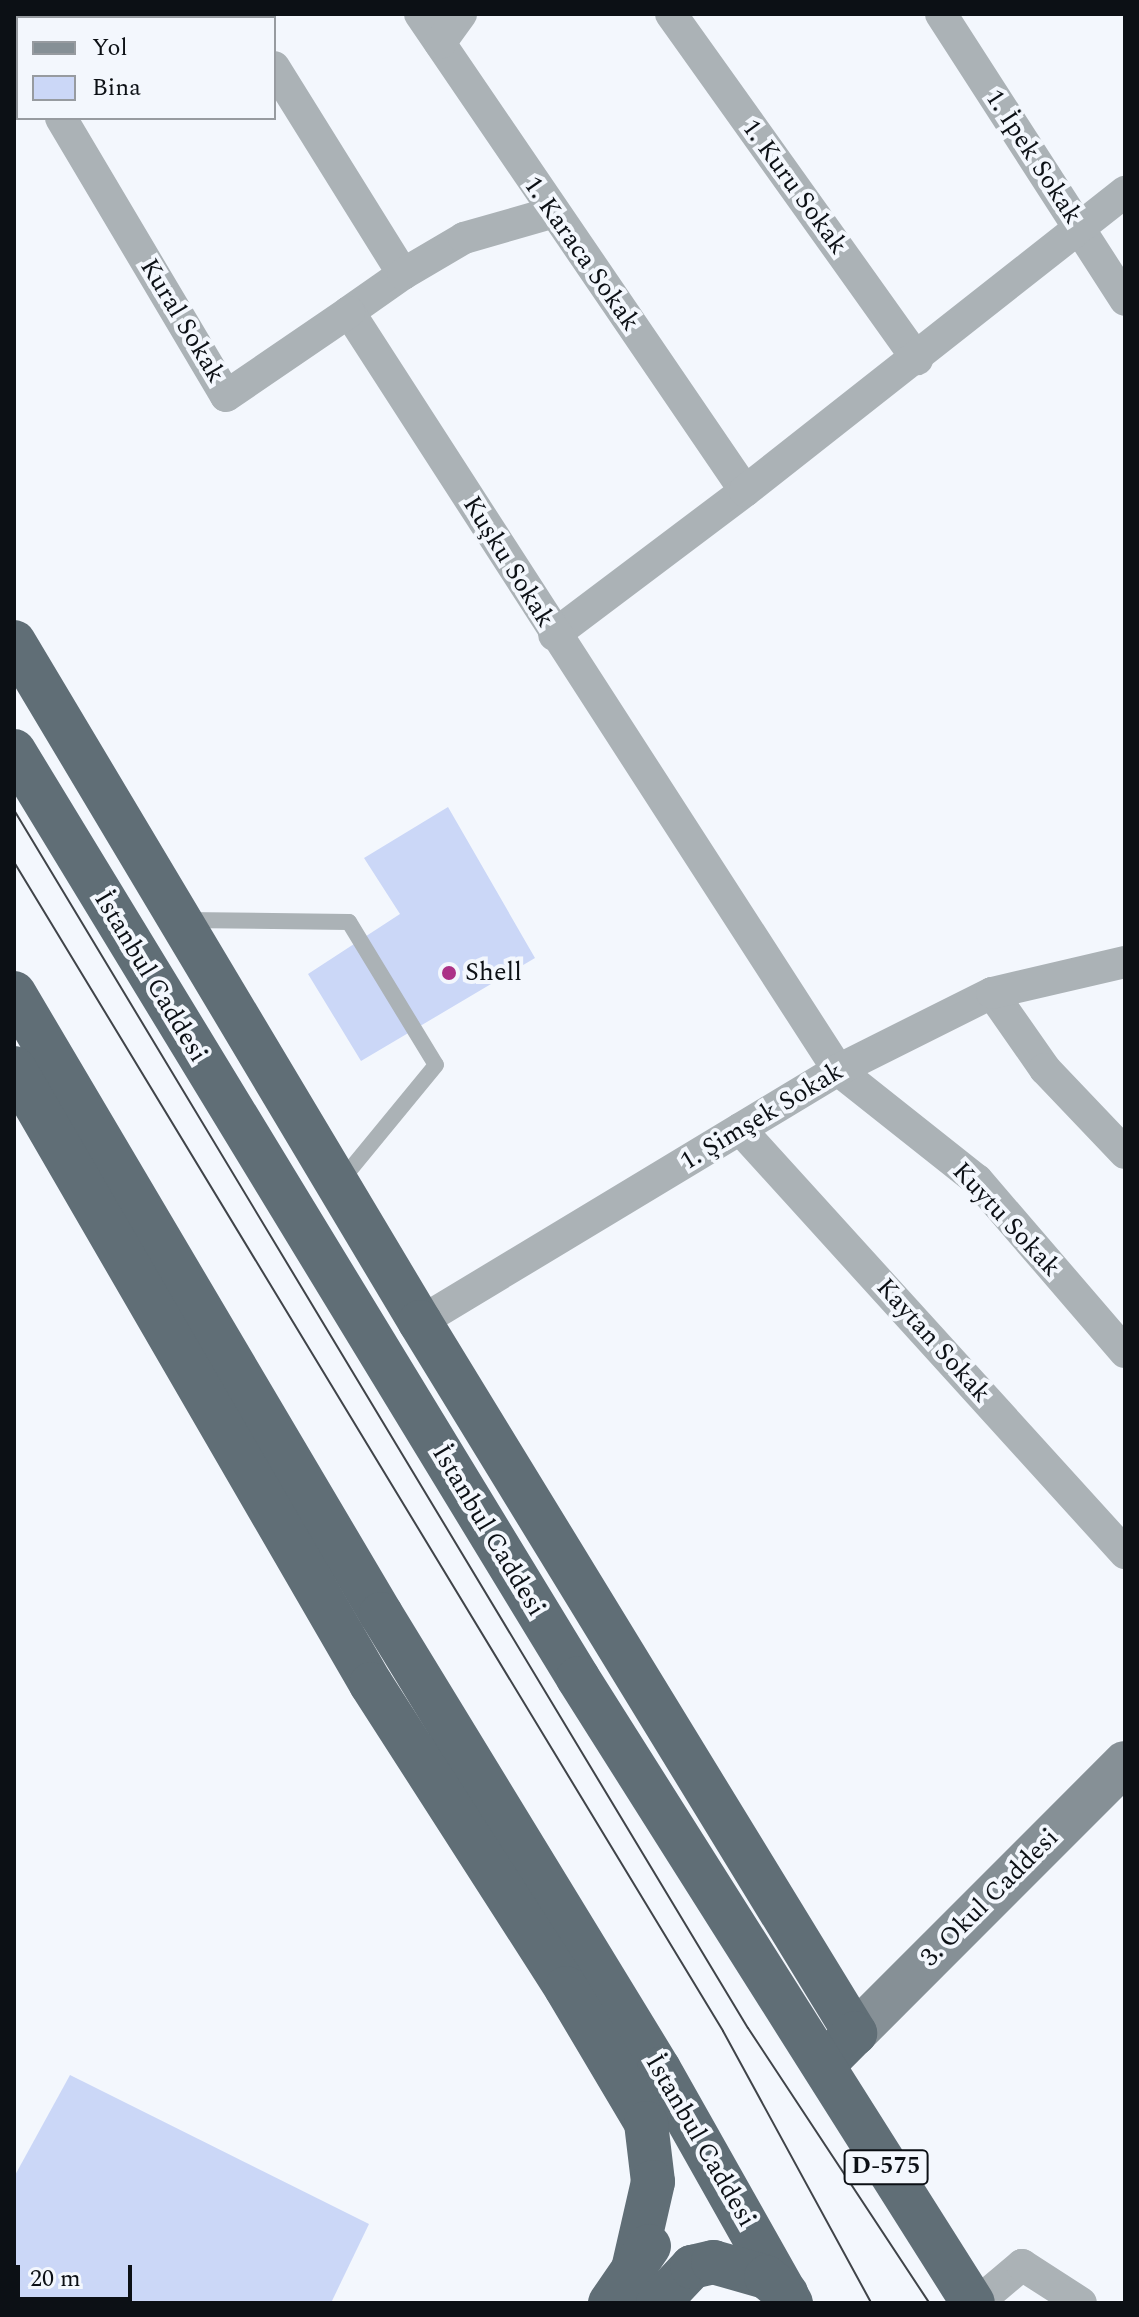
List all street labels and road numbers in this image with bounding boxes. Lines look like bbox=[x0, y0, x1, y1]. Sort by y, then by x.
street label: 1. İpek Sokak bbox=[978, 84, 1088, 230]
street label: 1. Kuru Sokak bbox=[735, 113, 853, 261]
street label: 1. Karaca Sokak bbox=[516, 171, 646, 337]
street label: Kural Sokak bbox=[133, 253, 231, 389]
street label: Kuşku Sokak bbox=[455, 491, 561, 633]
street label: İstanbul Caddesi bbox=[87, 886, 213, 1068]
street label: 1. Şimşek Sokak bbox=[675, 1056, 849, 1178]
street label: Kuytu Sokak bbox=[945, 1156, 1067, 1284]
street label: Kaytan Sokak bbox=[869, 1272, 997, 1410]
street label: İstanbul Caddesi bbox=[425, 1440, 551, 1622]
street label: 3. Okul Caddesi bbox=[914, 1822, 1066, 1974]
street label: İstanbul Caddesi bbox=[638, 2049, 762, 2233]
road number: D-575 bbox=[842, 2147, 930, 2187]

